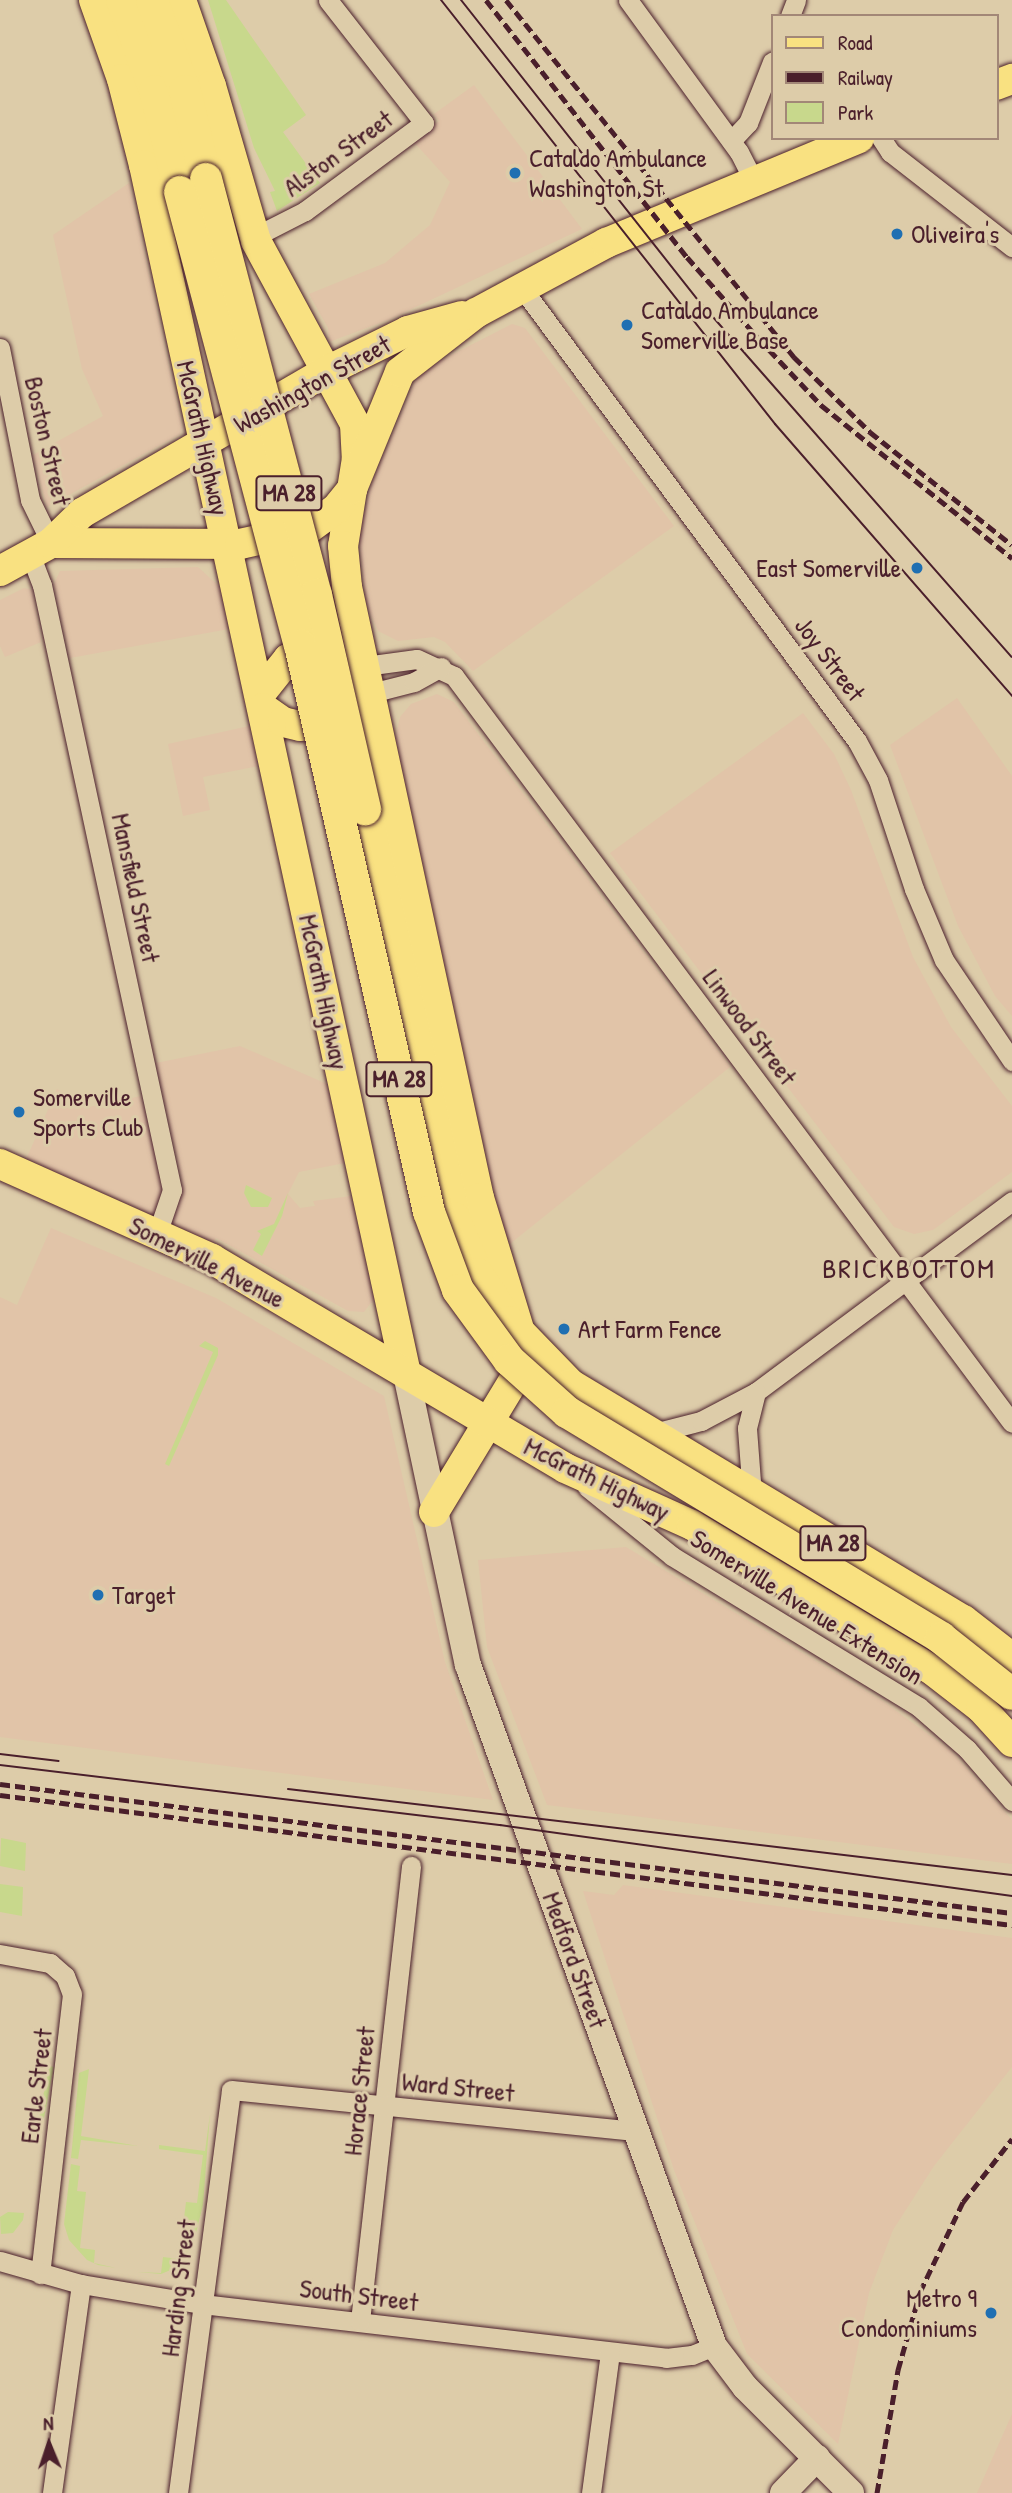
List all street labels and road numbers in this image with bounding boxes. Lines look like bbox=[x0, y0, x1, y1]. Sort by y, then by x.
street label: Alston Street bbox=[277, 103, 399, 203]
street label: Washington Street bbox=[228, 328, 396, 440]
street label: McGrath Highway bbox=[170, 358, 236, 518]
street label: Boston Street bbox=[18, 373, 78, 509]
road number: MA 28 bbox=[254, 472, 324, 514]
street label: Joy Street bbox=[788, 611, 872, 707]
street label: Mansfield Street bbox=[105, 811, 167, 965]
street label: McGrath Highway bbox=[292, 912, 356, 1072]
street label: Linwood Street bbox=[696, 963, 804, 1091]
road number: MA 28 bbox=[364, 1058, 434, 1100]
street label: Somerville Avenue bbox=[124, 1209, 290, 1315]
street label: McGrath Highway bbox=[519, 1430, 675, 1528]
road number: MA 28 bbox=[798, 1522, 868, 1563]
street label: Somerville Avenue Extension bbox=[685, 1523, 929, 1691]
street label: Medford Street bbox=[536, 1888, 614, 2032]
street label: Horace Street bbox=[337, 2025, 381, 2157]
street label: Earle Street bbox=[13, 2027, 59, 2145]
street label: Ward Street bbox=[400, 2066, 516, 2108]
street label: Harding Street bbox=[154, 2218, 202, 2358]
street label: South Street bbox=[298, 2272, 420, 2318]

